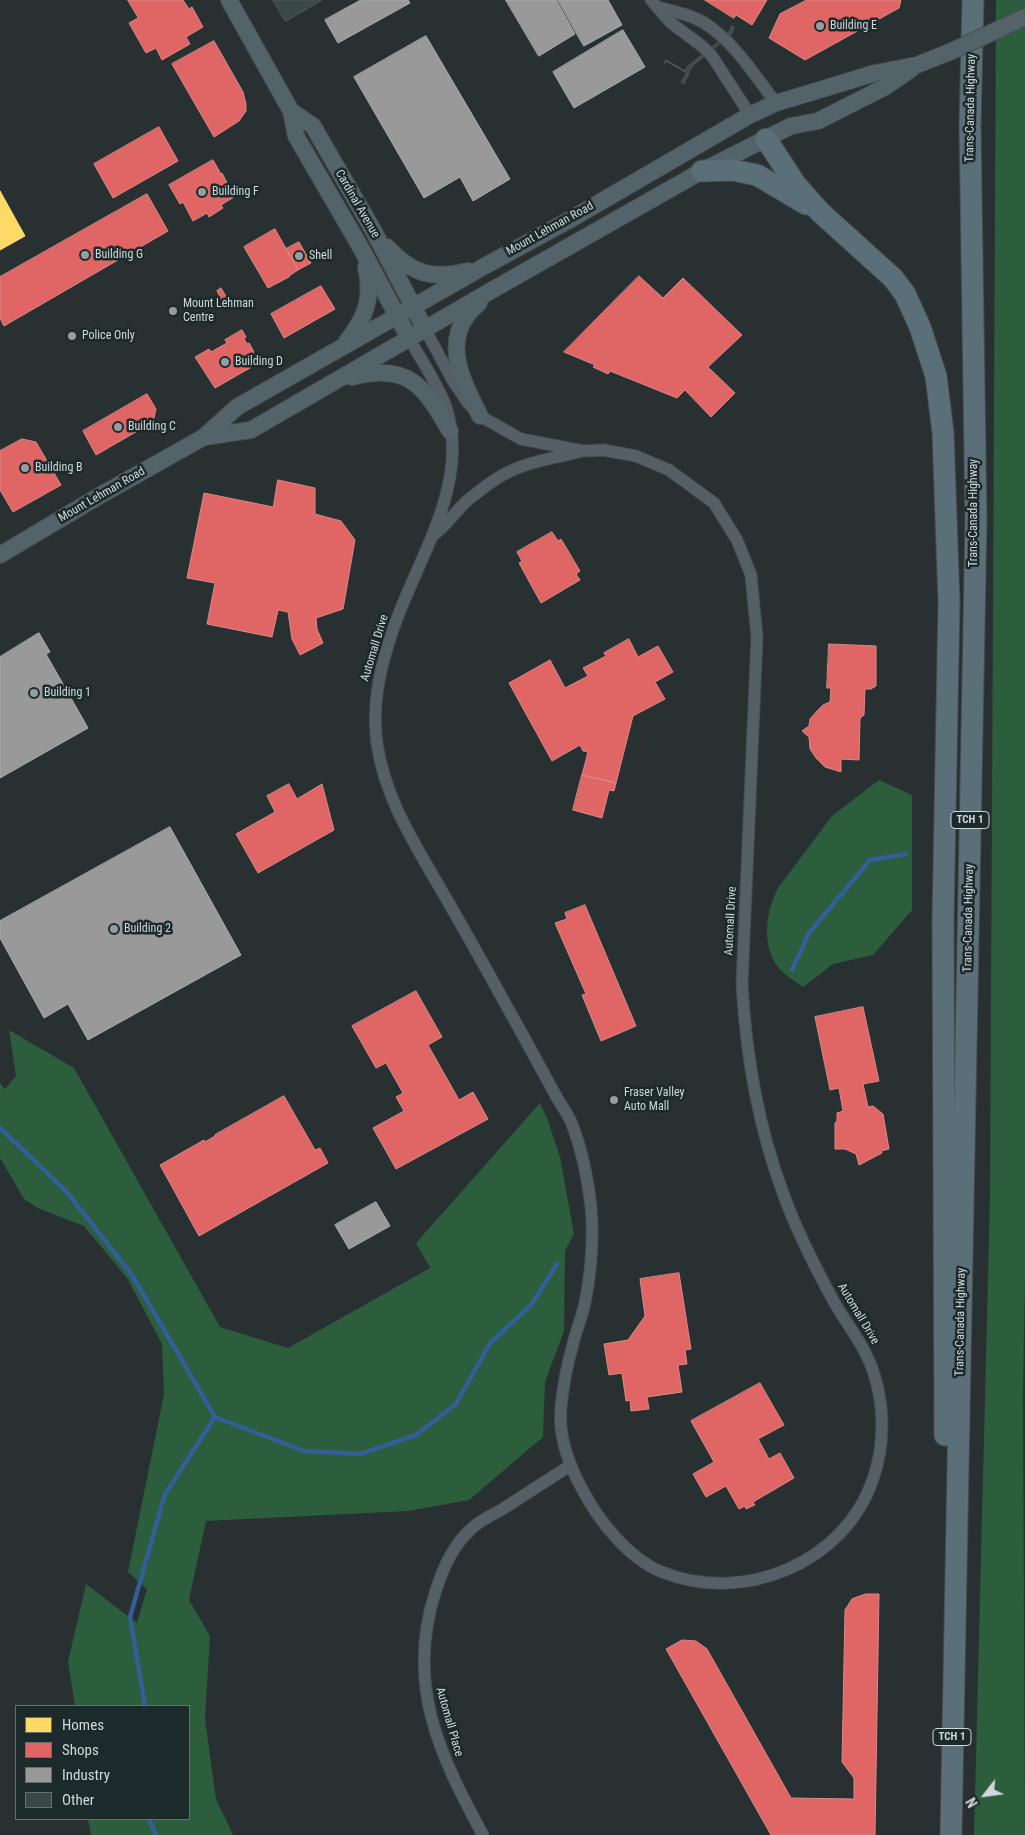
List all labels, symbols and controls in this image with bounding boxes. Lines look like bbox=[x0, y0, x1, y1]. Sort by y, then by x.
place label: Building E bbox=[830, 19, 877, 33]
marker: Building E bbox=[814, 20, 826, 32]
street label: Trans-Canada Highway bbox=[963, 54, 979, 162]
street label: Cardinal Avenue bbox=[332, 167, 382, 241]
place label: Building F bbox=[212, 185, 259, 199]
marker: Building F bbox=[196, 186, 208, 198]
street label: Mount Lehman Road bbox=[504, 199, 596, 259]
place label: Building G bbox=[95, 248, 143, 262]
marker: Building G bbox=[79, 249, 91, 261]
place label: Shell bbox=[309, 249, 332, 263]
marker: Shell bbox=[293, 250, 305, 262]
place label: Mount Lehman Centre bbox=[183, 297, 254, 325]
marker: Mount Lehman Centre bbox=[167, 305, 179, 317]
place label: Police Only bbox=[82, 329, 135, 343]
marker: Police Only bbox=[66, 330, 78, 342]
place label: Building D bbox=[235, 355, 283, 369]
marker: Building D bbox=[219, 356, 231, 368]
place label: Building C bbox=[128, 420, 176, 434]
marker: Building C bbox=[112, 421, 124, 433]
street label: Trans-Canada Highway bbox=[967, 459, 981, 567]
place label: Building B bbox=[35, 461, 83, 475]
marker: Building B bbox=[19, 462, 31, 474]
street label: Mount Lehman Road bbox=[56, 464, 148, 526]
street label: Automall Drive bbox=[358, 613, 392, 683]
place label: Building 1 bbox=[44, 686, 91, 700]
marker: Building 1 bbox=[28, 687, 40, 699]
road number: TCH 1 bbox=[951, 812, 989, 828]
street label: Trans-Canada Highway bbox=[961, 864, 977, 972]
street label: Automall Drive bbox=[722, 886, 740, 956]
place label: Building 2 bbox=[124, 922, 171, 936]
marker: Building 2 bbox=[108, 923, 120, 935]
place label: Fraser Valley Auto Mall bbox=[624, 1086, 685, 1114]
marker: Fraser Valley Auto Mall bbox=[608, 1094, 620, 1106]
street label: Trans-Canada Highway bbox=[953, 1268, 969, 1376]
street label: Automall Drive bbox=[834, 1281, 882, 1347]
street label: Automall Place bbox=[432, 1686, 466, 1758]
legend bbox=[15, 1705, 190, 1820]
text: Homes bbox=[62, 1716, 104, 1734]
road number: TCH 1 bbox=[933, 1728, 971, 1745]
text: Shops bbox=[62, 1741, 99, 1759]
text: Industry bbox=[62, 1766, 110, 1784]
north arrow bbox=[960, 1770, 1010, 1820]
text: Other bbox=[62, 1791, 94, 1809]
text: N bbox=[963, 1795, 981, 1810]

